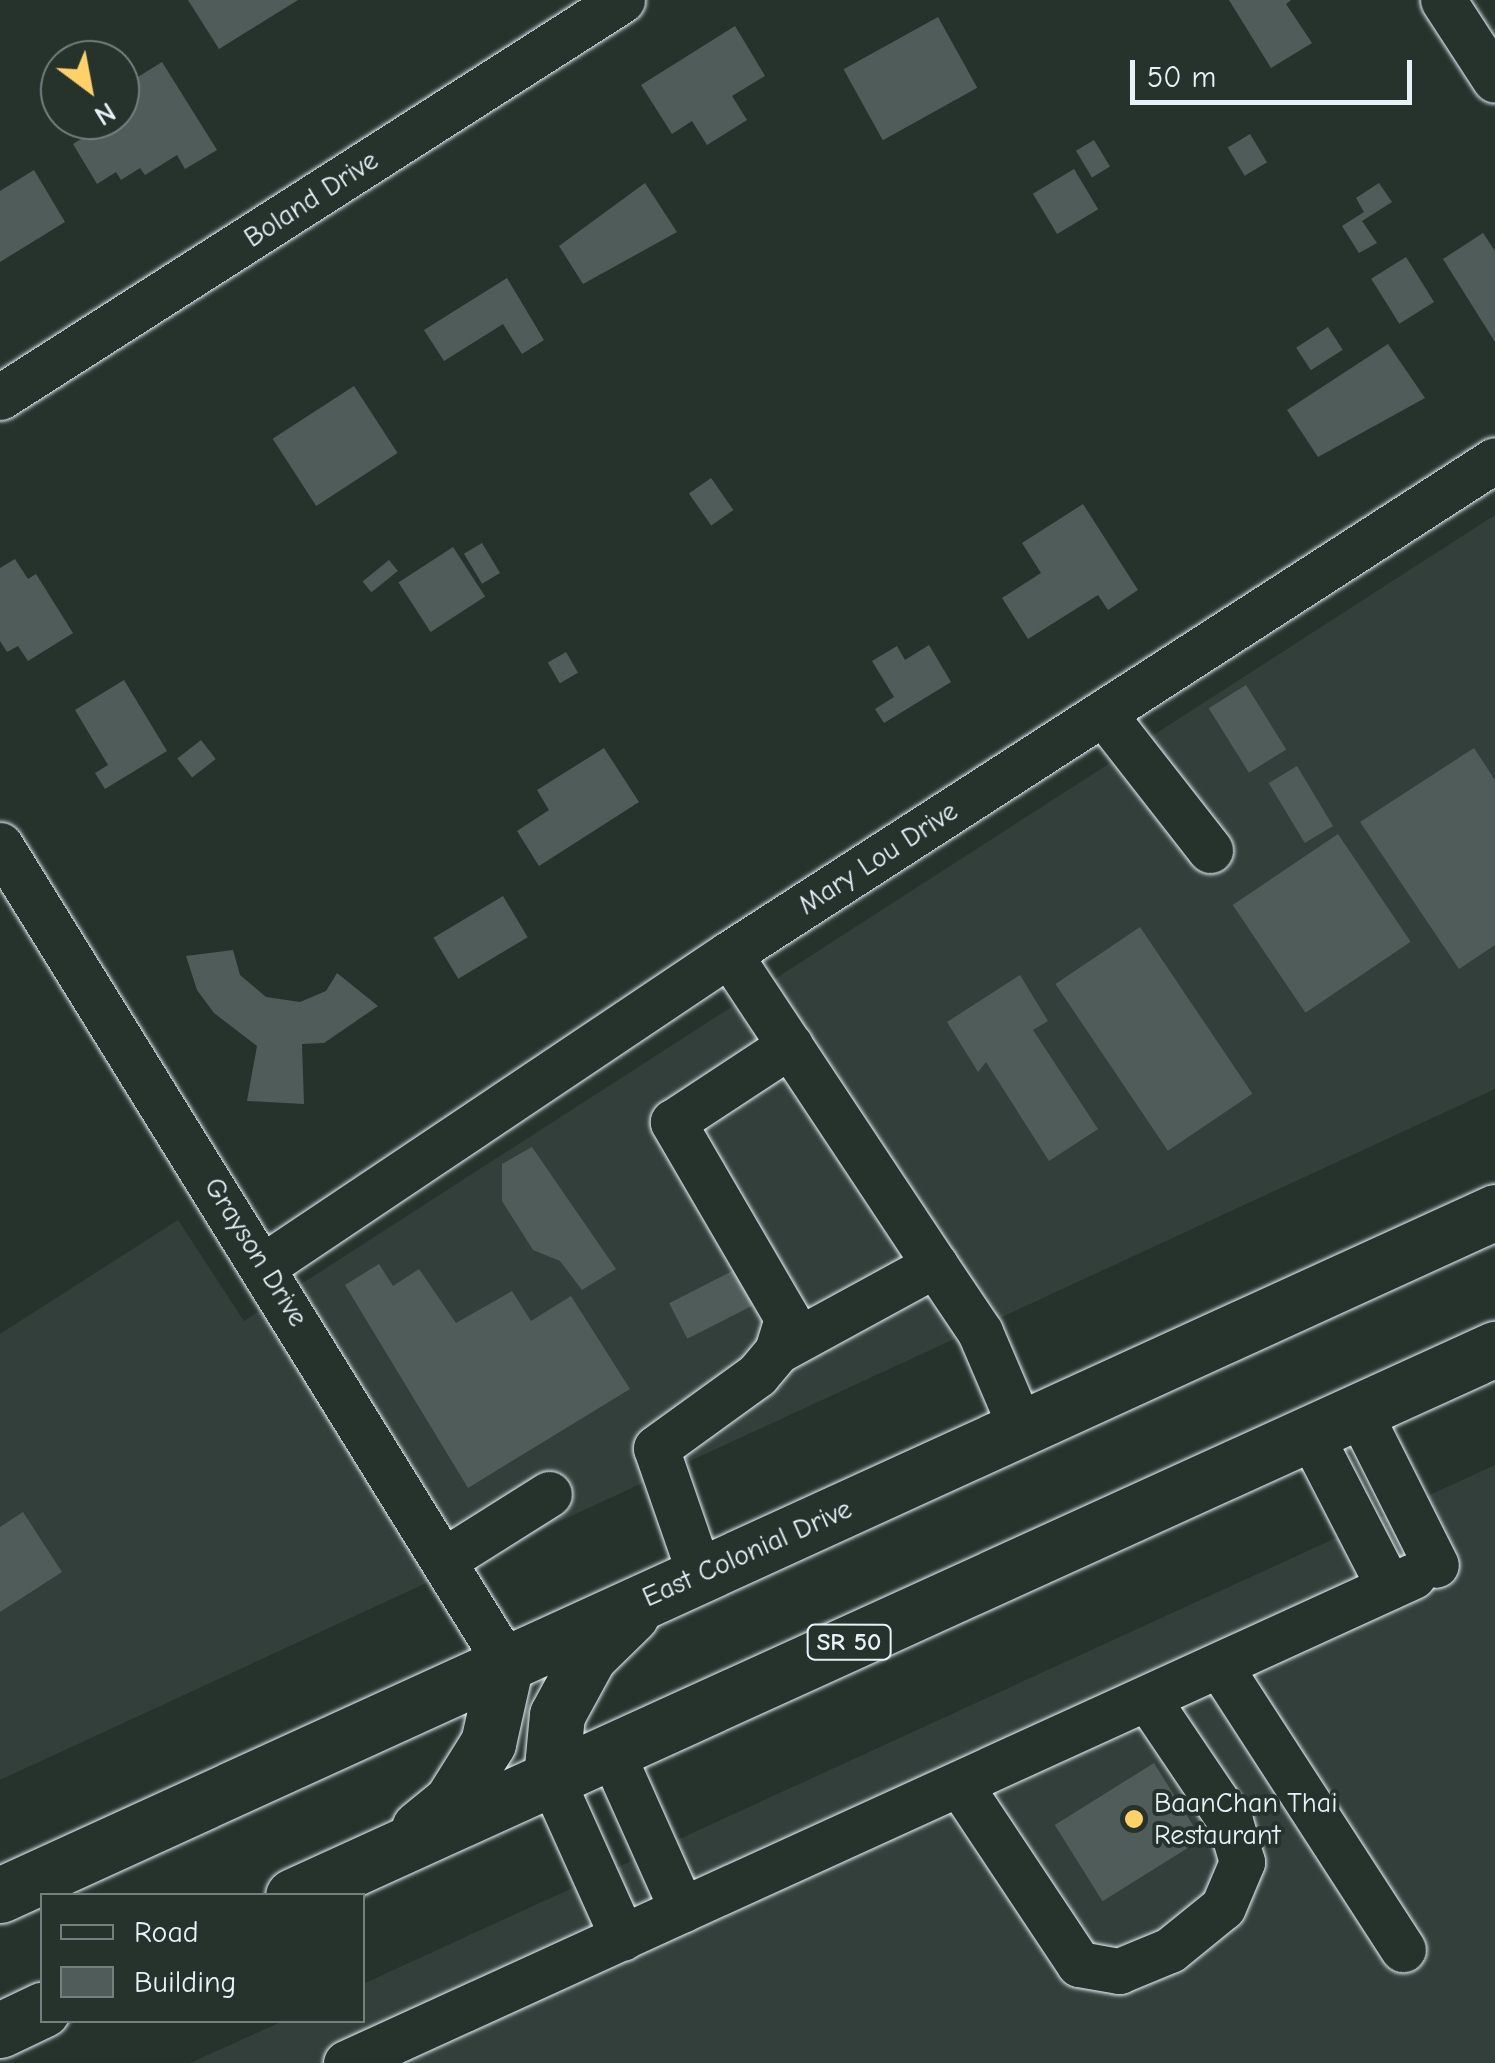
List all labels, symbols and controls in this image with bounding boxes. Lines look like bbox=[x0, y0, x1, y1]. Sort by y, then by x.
north arrow bbox=[40, 40, 140, 140]
scale bar bbox=[1135, 40, 1418, 102]
text: 50 m bbox=[1147, 60, 1216, 95]
text: N bbox=[89, 95, 121, 132]
street label: Boland Drive bbox=[238, 143, 384, 255]
street label: Mary Lou Drive bbox=[792, 794, 964, 922]
street label: Grayson Drive bbox=[197, 1171, 315, 1333]
street label: East Colonial Drive bbox=[637, 1492, 857, 1614]
road number: SR 50 bbox=[806, 1622, 892, 1662]
place label: BaanChan Thai Restaurant bbox=[1154, 1786, 1338, 1852]
marker: BaanChan Thai Restaurant bbox=[1123, 1808, 1145, 1830]
legend bbox=[40, 1893, 365, 2023]
text: Road bbox=[134, 1915, 199, 1950]
text: Building bbox=[134, 1965, 237, 2000]

